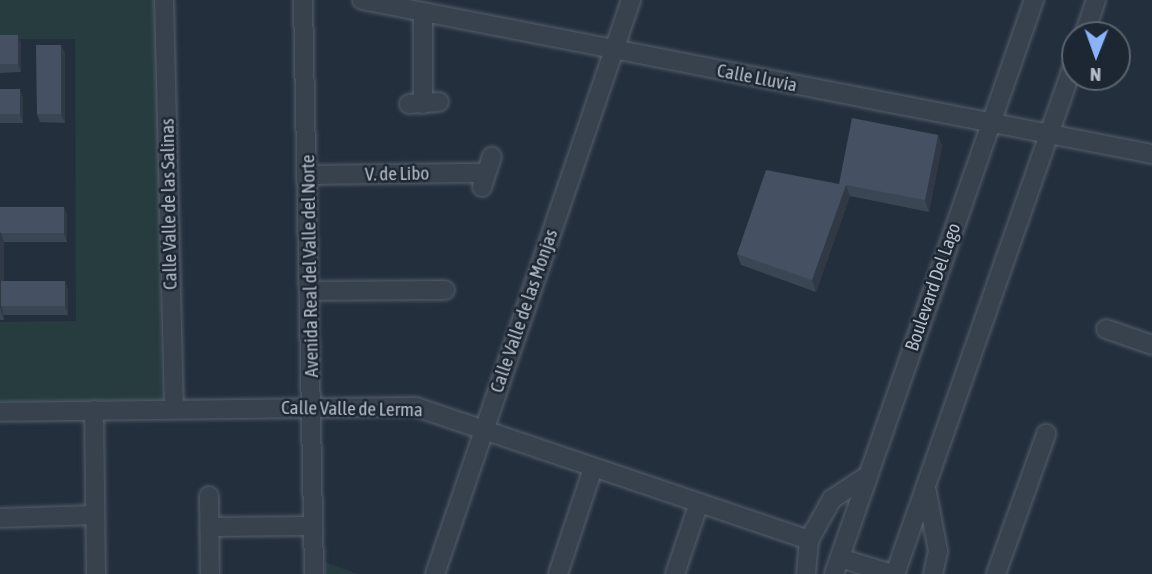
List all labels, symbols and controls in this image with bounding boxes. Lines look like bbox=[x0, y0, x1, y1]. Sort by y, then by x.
north arrow bbox=[1061, 21, 1131, 91]
street label: Calle Lluvia bbox=[715, 59, 799, 97]
text: N bbox=[1090, 64, 1101, 86]
street label: Calle Valle de las Salinas bbox=[156, 118, 182, 290]
street label: Avenida Real del Valle del Norte bbox=[297, 154, 323, 378]
street label: V. de Libo bbox=[365, 162, 429, 186]
street label: Boulevard Del Lago bbox=[900, 220, 966, 354]
street label: Calle Valle de las Monjas bbox=[485, 226, 563, 396]
street label: Calle Valle de Lerma bbox=[281, 396, 423, 422]

